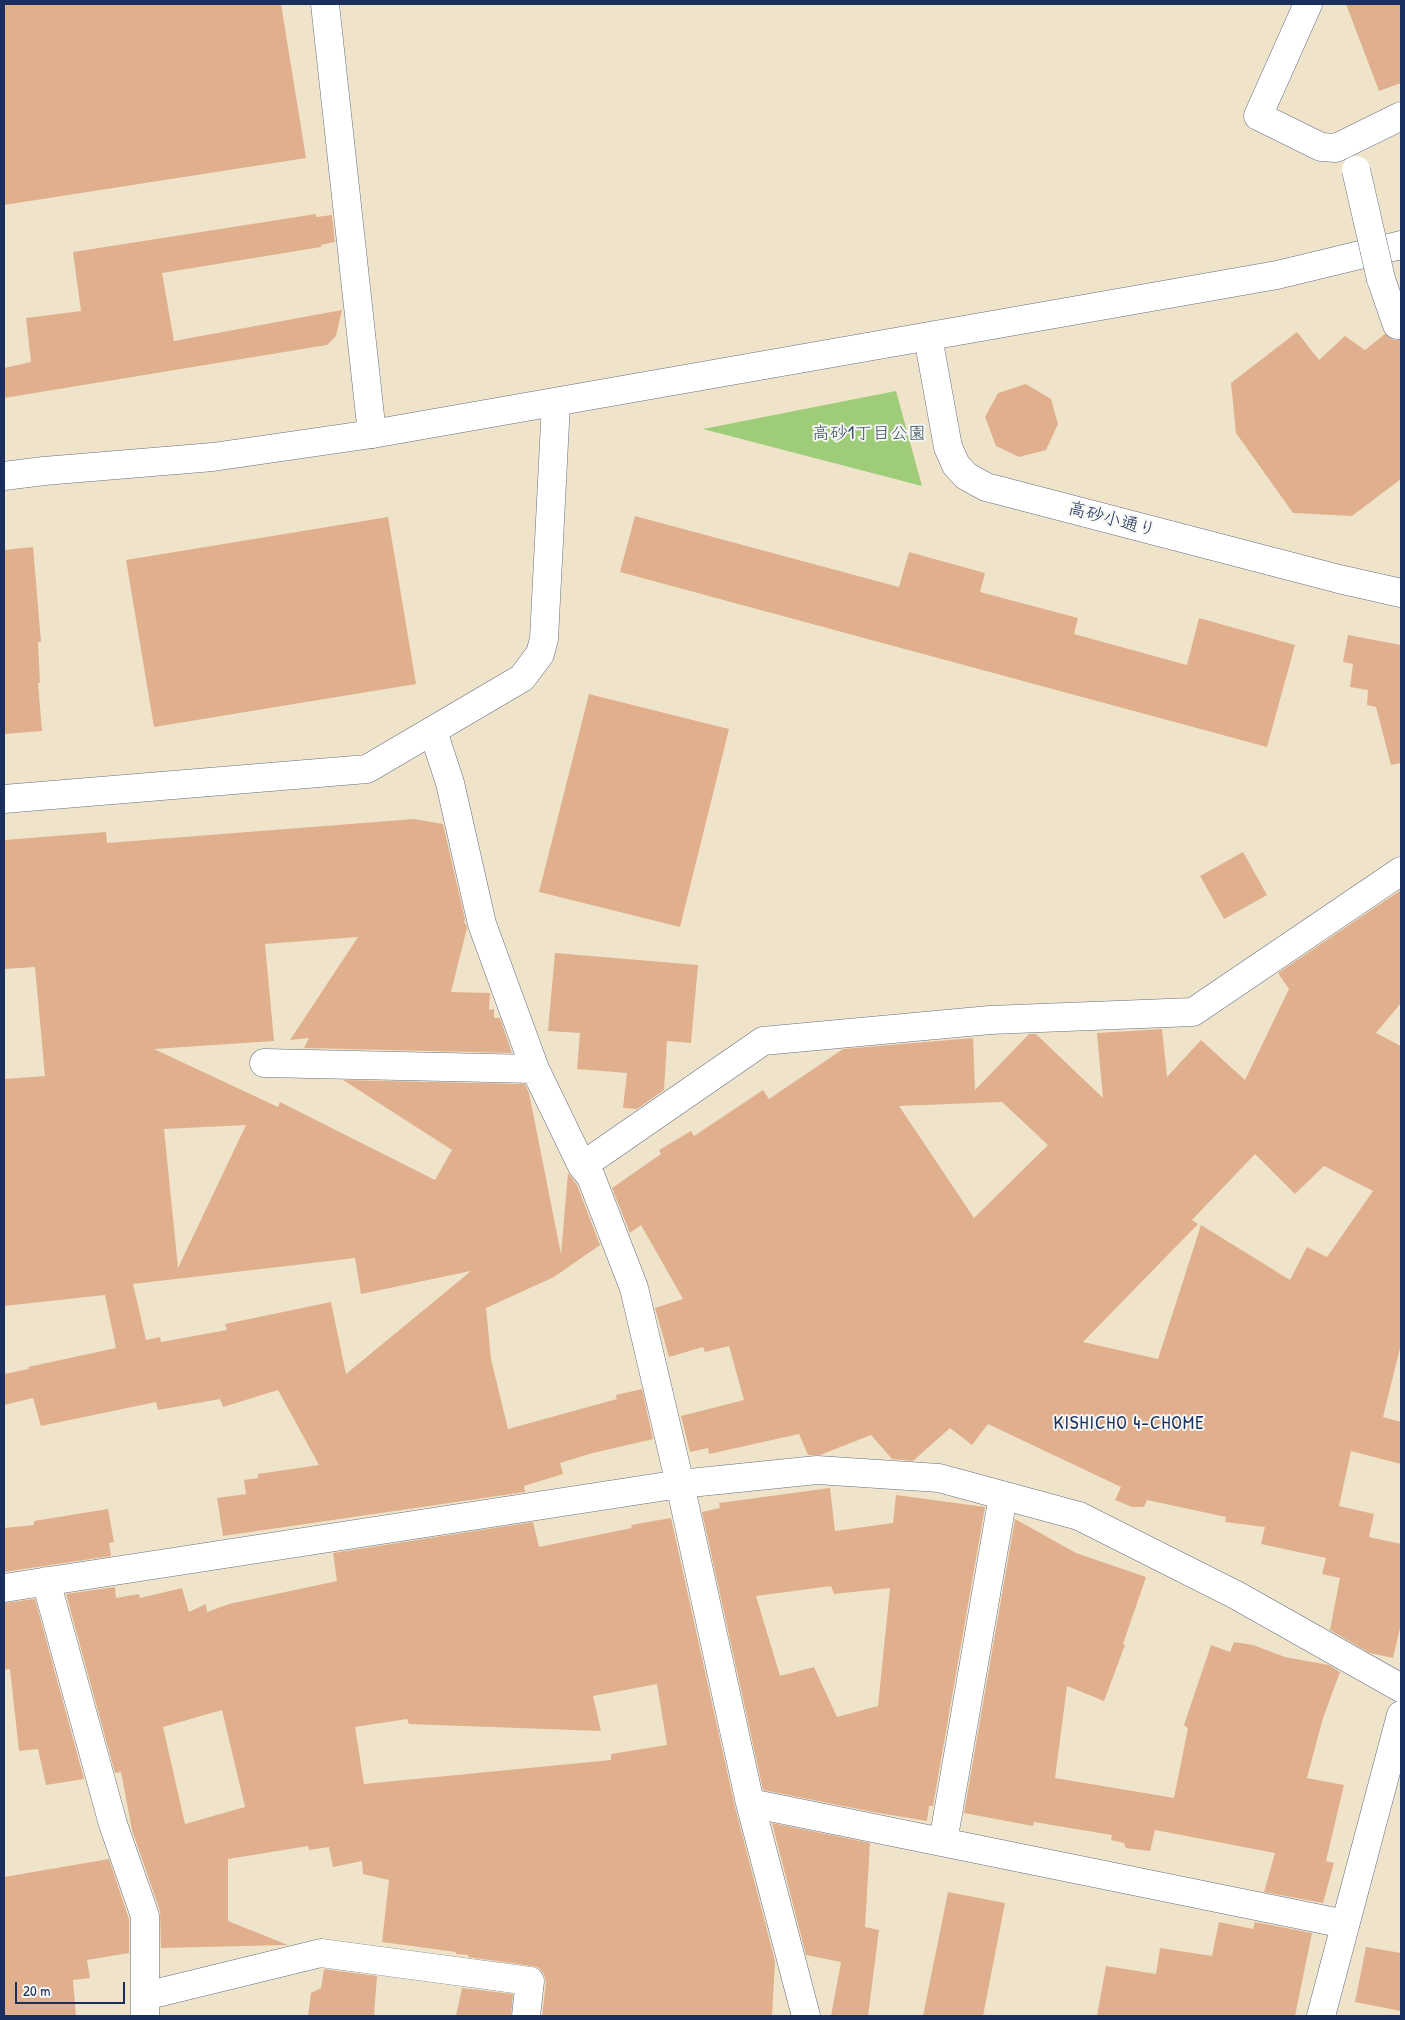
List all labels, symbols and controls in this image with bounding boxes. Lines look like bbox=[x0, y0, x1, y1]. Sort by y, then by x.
park label: 高砂1丁目公園 bbox=[812, 423, 926, 445]
street label: 高砂小通り bbox=[1066, 498, 1158, 542]
district label: KISHICHO 4-CHOME bbox=[1051, 1413, 1207, 1435]
scale bar bbox=[18, 1972, 128, 2004]
text: 20 m bbox=[23, 1980, 50, 2001]

